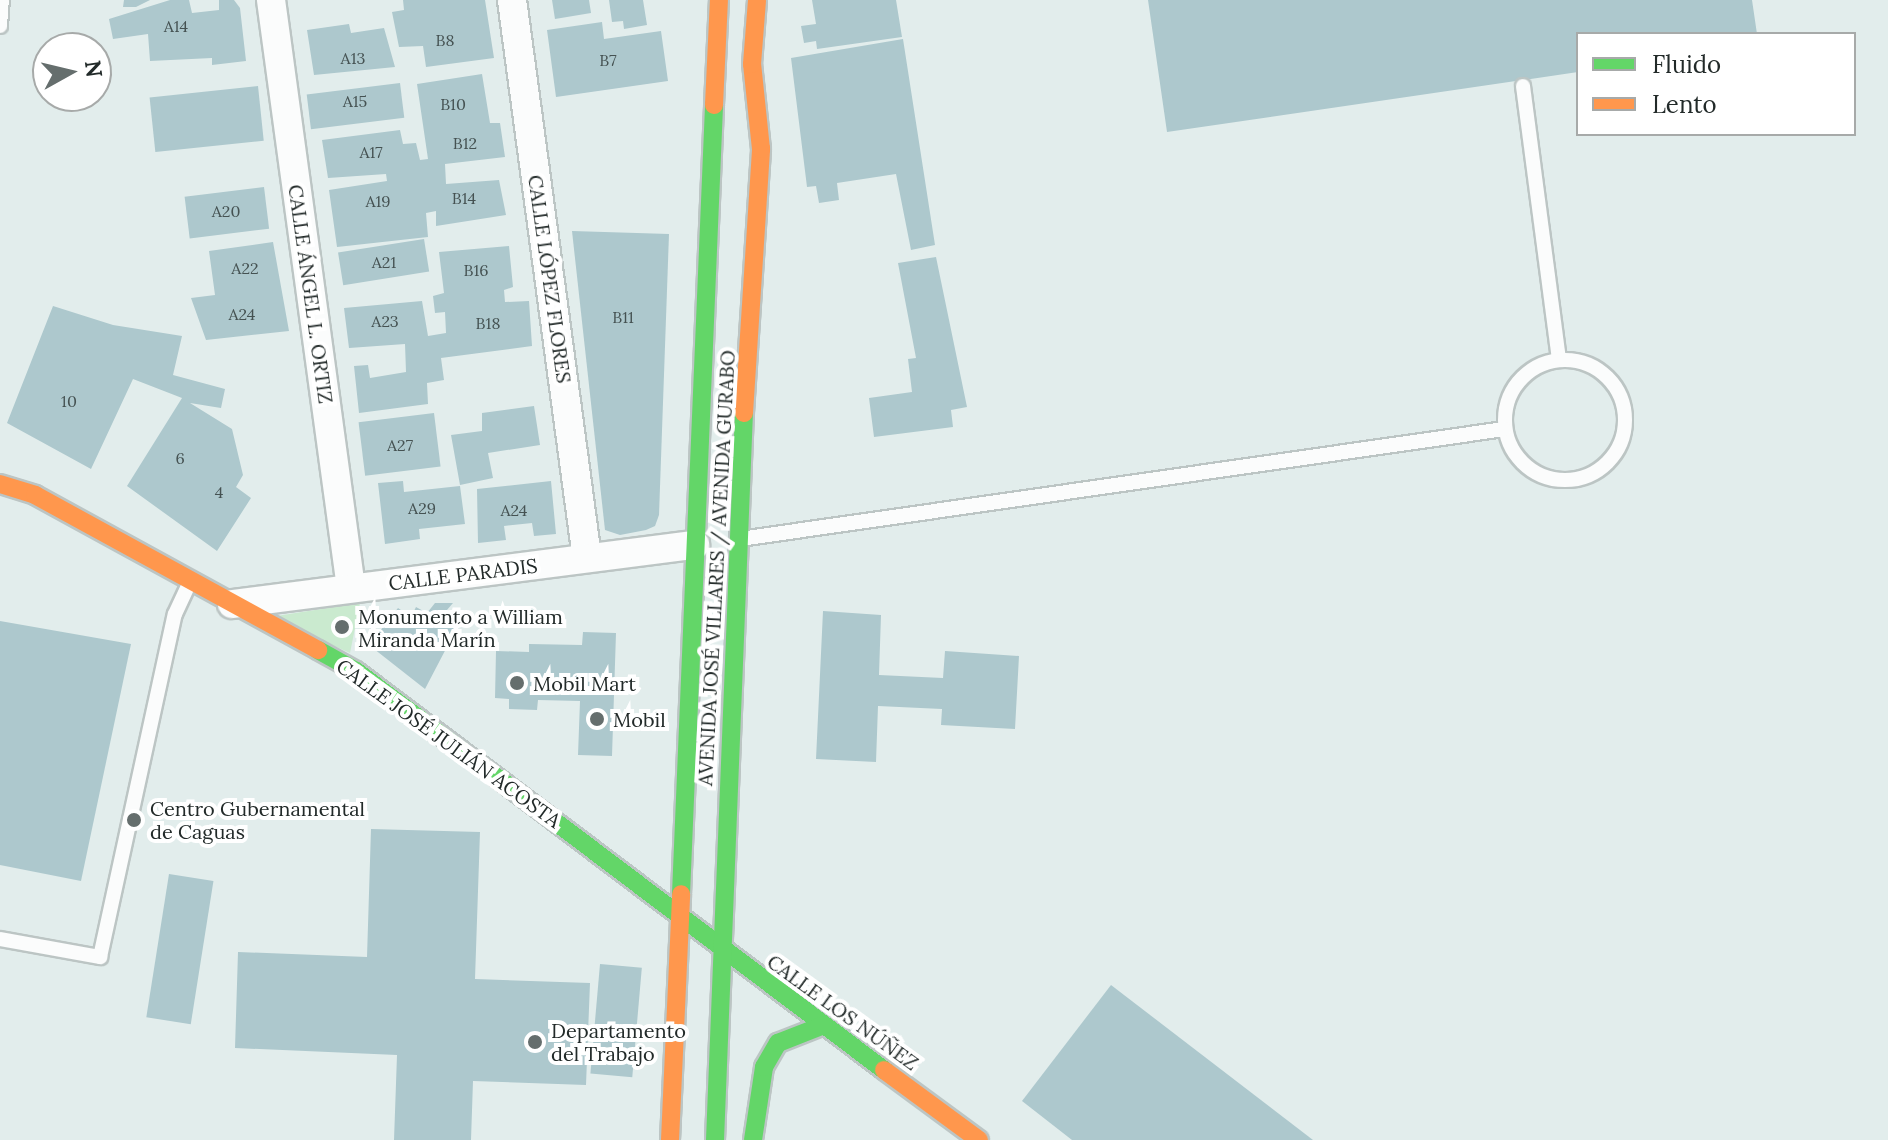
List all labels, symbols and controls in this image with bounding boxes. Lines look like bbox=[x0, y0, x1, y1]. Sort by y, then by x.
house number: A14 bbox=[164, 16, 188, 36]
house number: B8 bbox=[436, 30, 454, 50]
north arrow bbox=[32, 32, 112, 112]
legend bbox=[1576, 32, 1856, 136]
house number: A13 bbox=[341, 48, 365, 68]
text: Fluido bbox=[1652, 49, 1721, 80]
house number: B7 bbox=[599, 50, 617, 70]
text: N bbox=[79, 59, 109, 79]
text: Lento bbox=[1652, 89, 1717, 120]
house number: A15 bbox=[343, 91, 367, 111]
house number: B10 bbox=[440, 94, 466, 114]
house number: B12 bbox=[453, 133, 477, 153]
house number: A17 bbox=[359, 142, 383, 162]
street label: CALLE LÓPEZ FLORES bbox=[523, 173, 577, 385]
street label: CALLE ÁNGEL L. ORTIZ bbox=[284, 183, 338, 405]
house number: B14 bbox=[452, 188, 476, 208]
house number: A19 bbox=[365, 191, 391, 211]
house number: A20 bbox=[212, 201, 240, 221]
house number: A21 bbox=[372, 252, 396, 272]
house number: A22 bbox=[231, 258, 259, 278]
house number: B16 bbox=[463, 260, 489, 280]
house number: A24 bbox=[228, 304, 256, 324]
house number: B11 bbox=[612, 307, 634, 327]
house number: A23 bbox=[371, 311, 399, 331]
house number: B18 bbox=[476, 313, 500, 333]
street label: AVENIDA JOSÉ VILLARES / AVENIDA GURABO bbox=[693, 349, 739, 787]
house number: 10 bbox=[61, 391, 77, 411]
house number: A27 bbox=[387, 435, 413, 455]
house number: 6 bbox=[175, 448, 185, 468]
house number: 4 bbox=[215, 482, 223, 502]
house number: A29 bbox=[408, 498, 436, 518]
house number: A24 bbox=[500, 500, 528, 520]
street label: CALLE PARADIS bbox=[387, 553, 539, 595]
place label: Monumento a William Miranda Marín bbox=[358, 604, 563, 651]
marker: Monumento a William Miranda Marín bbox=[333, 618, 351, 636]
street label: CALLE JOSÉ JULIÁN ACOSTA bbox=[332, 653, 566, 833]
place label: Mobil Mart bbox=[533, 671, 636, 695]
marker: Mobil Mart bbox=[508, 674, 526, 692]
place label: Mobil bbox=[613, 707, 666, 731]
marker: Mobil bbox=[588, 710, 606, 728]
place label: Centro Gubernamental de Caguas bbox=[150, 796, 365, 843]
marker: Centro Gubernamental de Caguas bbox=[125, 811, 143, 829]
street label: CALLE LOS NÚÑEZ bbox=[763, 949, 923, 1075]
place label: Departamento del Trabajo bbox=[551, 1018, 686, 1065]
marker: Departamento del Trabajo bbox=[526, 1033, 544, 1051]

